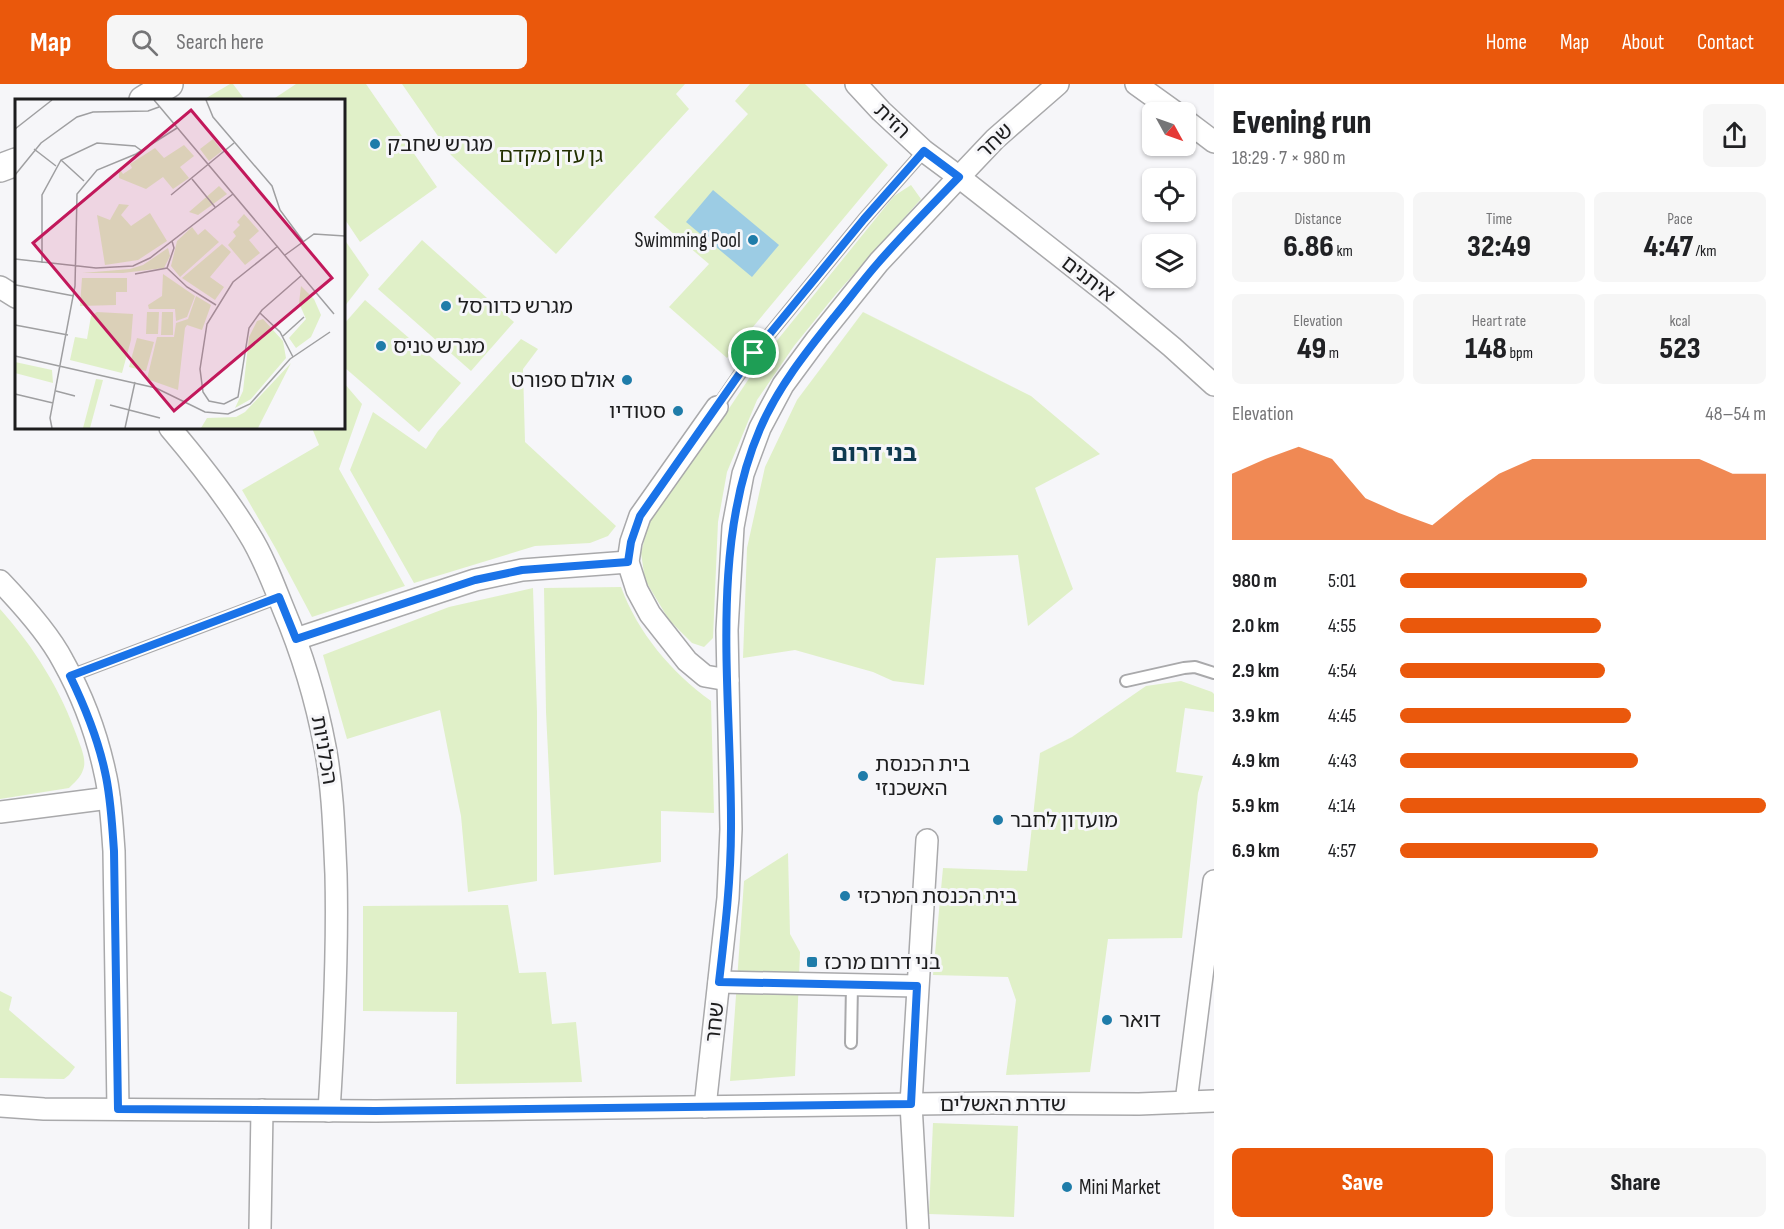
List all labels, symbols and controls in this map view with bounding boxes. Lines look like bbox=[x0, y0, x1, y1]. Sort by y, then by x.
search box bbox=[107, 15, 527, 69]
text: Map bbox=[30, 26, 71, 59]
icon: search bbox=[128, 26, 161, 59]
text: Search here bbox=[176, 29, 264, 56]
text: Home bbox=[1486, 30, 1527, 55]
text: Map bbox=[1560, 30, 1589, 55]
text: About bbox=[1622, 30, 1664, 55]
text: Contact bbox=[1697, 30, 1754, 55]
street label: הזית bbox=[869, 98, 915, 144]
inset map bbox=[15, 99, 345, 429]
north arrow bbox=[1142, 102, 1196, 156]
map controls bbox=[1142, 102, 1196, 288]
text: Evening run bbox=[1232, 103, 1372, 143]
button: share bbox=[1703, 104, 1766, 167]
street label: שחר bbox=[972, 118, 1018, 164]
place label: מגרש שחבק bbox=[387, 132, 493, 157]
marker: מגרש שחבק bbox=[368, 137, 382, 151]
park label: גן עדן מקדם bbox=[499, 143, 603, 168]
text: 18:29 · 7 × 980 m bbox=[1232, 146, 1346, 170]
button: locate bbox=[1142, 168, 1196, 222]
text: Distance bbox=[1294, 210, 1342, 229]
text: Time bbox=[1486, 210, 1512, 229]
text: Pace bbox=[1667, 210, 1693, 229]
place label: Swimming Pool bbox=[635, 228, 741, 253]
text: 6.86 bbox=[1283, 229, 1334, 265]
text: 32:49 bbox=[1467, 229, 1531, 265]
text: 4:47 bbox=[1644, 229, 1693, 265]
marker: Swimming Pool bbox=[746, 233, 760, 247]
button: layers bbox=[1142, 234, 1196, 288]
text: km bbox=[1334, 242, 1353, 261]
text: /km bbox=[1693, 242, 1716, 261]
street label: איתנים bbox=[1056, 250, 1120, 308]
place label: מגרש כדורסל bbox=[458, 294, 573, 319]
marker: מגרש כדורסל bbox=[439, 299, 453, 313]
text: Elevation bbox=[1293, 312, 1343, 331]
text: Heart rate bbox=[1472, 312, 1526, 331]
text: kcal bbox=[1669, 312, 1691, 331]
pin bbox=[728, 327, 779, 378]
text: 49 bbox=[1297, 331, 1326, 367]
text: 148 bbox=[1465, 331, 1507, 367]
text: 523 bbox=[1660, 331, 1700, 367]
place label: מגרש טניס bbox=[393, 334, 485, 359]
icon: arrive bbox=[737, 336, 770, 369]
marker: מגרש טניס bbox=[374, 339, 388, 353]
text: m bbox=[1326, 344, 1339, 363]
text: bpm bbox=[1507, 344, 1533, 363]
place label: אולם ספורט bbox=[511, 368, 615, 393]
marker: אולם ספורט bbox=[620, 373, 634, 387]
place label: סטודיו bbox=[609, 399, 666, 424]
text: Elevation bbox=[1232, 402, 1294, 426]
text: 48–54 m bbox=[1705, 402, 1766, 426]
marker: סטודיו bbox=[671, 404, 685, 418]
district label: בני דרום bbox=[831, 439, 917, 468]
text: 980 m bbox=[1232, 569, 1277, 593]
text: 5:01 bbox=[1328, 569, 1356, 593]
text: 2.0 km bbox=[1232, 614, 1279, 638]
text: 4:55 bbox=[1328, 614, 1356, 638]
text: 2.9 km bbox=[1232, 659, 1279, 683]
text: 4:54 bbox=[1328, 659, 1357, 683]
text: 3.9 km bbox=[1232, 704, 1280, 728]
text: 4:45 bbox=[1328, 704, 1357, 728]
street label: הכלניות bbox=[306, 714, 342, 786]
text: 4.9 km bbox=[1232, 749, 1280, 773]
text: 4:43 bbox=[1328, 749, 1357, 773]
place label: בית הכנסת האשכנזי bbox=[875, 752, 970, 801]
marker: בית הכנסת האשכנזי bbox=[856, 769, 870, 783]
text: 5.9 km bbox=[1232, 794, 1279, 818]
text: 4:14 bbox=[1328, 794, 1356, 818]
place label: מועדון לחבר bbox=[1010, 808, 1118, 833]
marker: מועדון לחבר bbox=[991, 813, 1005, 827]
text: 6.9 km bbox=[1232, 839, 1280, 863]
text: 4:57 bbox=[1328, 839, 1356, 863]
place label: בית הכנסת המרכזי bbox=[857, 884, 1017, 909]
marker: בית הכנסת המרכזי bbox=[838, 889, 852, 903]
place label: בני דרום מרכז bbox=[824, 950, 941, 975]
marker: בני דרום מרכז bbox=[805, 955, 819, 969]
street label: שחר bbox=[700, 1001, 730, 1043]
place label: דואר bbox=[1119, 1008, 1161, 1033]
marker: דואר bbox=[1100, 1013, 1114, 1027]
street label: שדרת האשלים bbox=[940, 1092, 1066, 1117]
button: Save bbox=[1232, 1148, 1493, 1217]
button: Share bbox=[1505, 1148, 1766, 1217]
place label: Mini Market bbox=[1079, 1175, 1161, 1200]
marker: Mini Market bbox=[1060, 1180, 1074, 1194]

